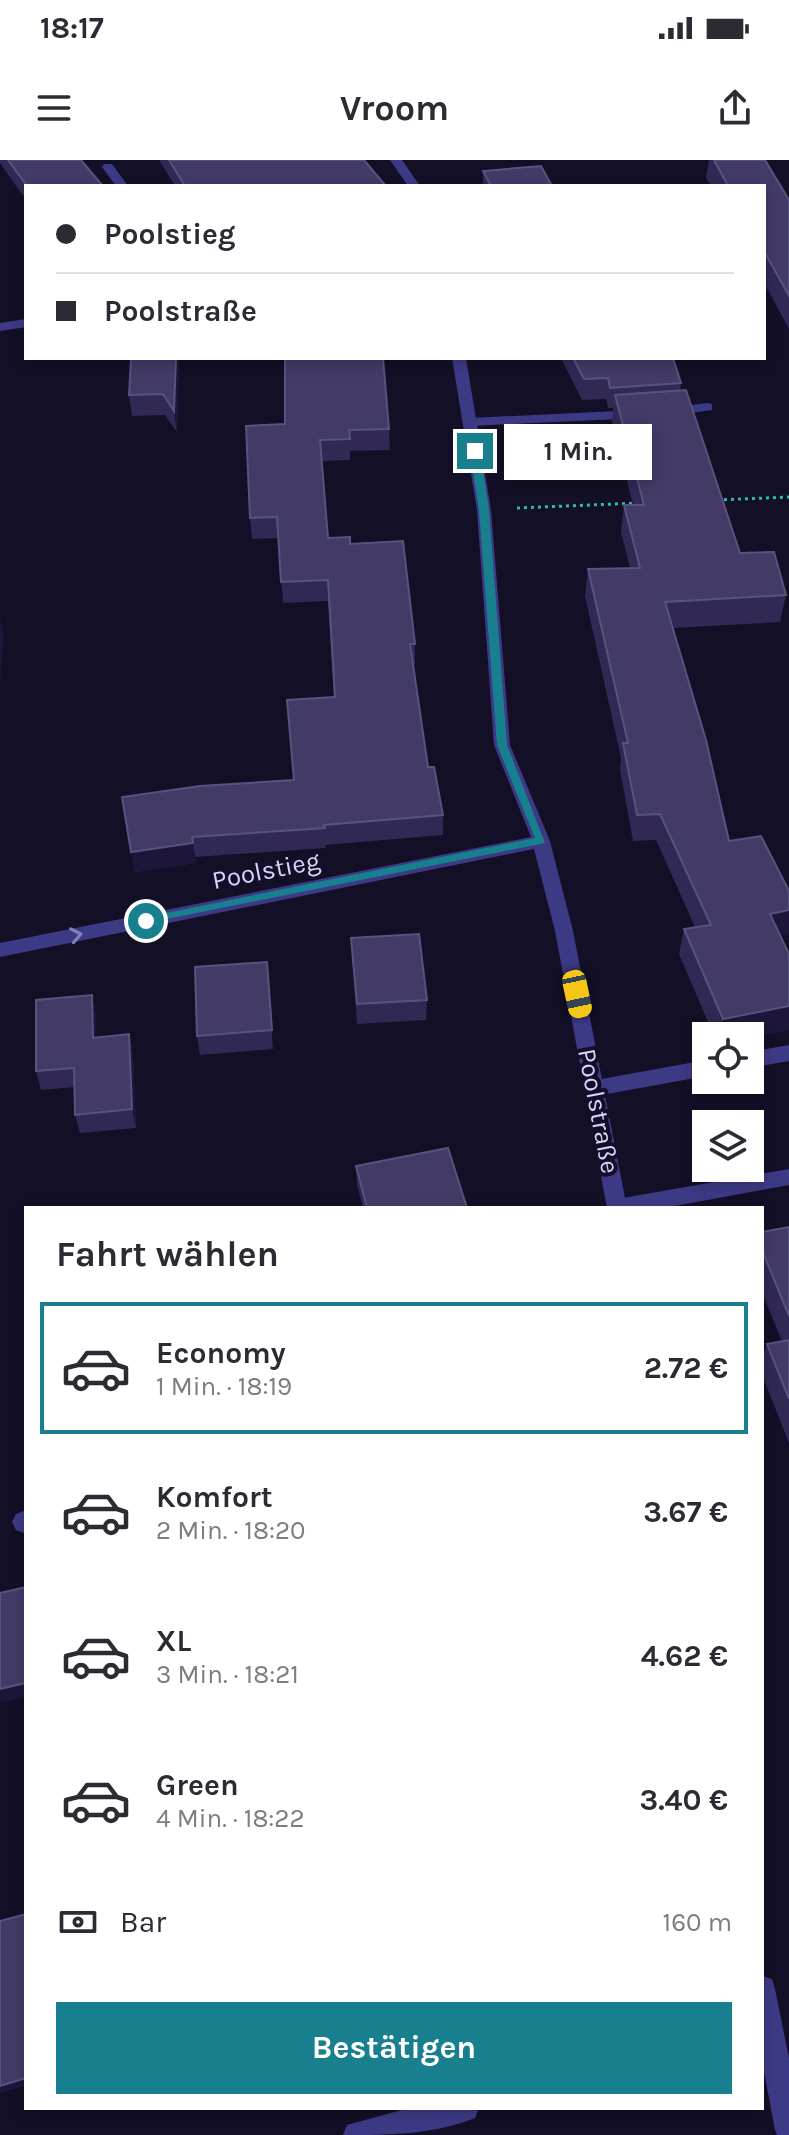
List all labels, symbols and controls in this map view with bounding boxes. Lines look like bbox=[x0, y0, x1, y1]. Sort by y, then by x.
text: 18:17 bbox=[40, 10, 104, 46]
icon: menu bbox=[32, 86, 76, 130]
icon: share bbox=[713, 86, 757, 130]
text: Vroom bbox=[340, 87, 449, 129]
text: Poolstieg bbox=[104, 216, 235, 252]
text: Poolstraße bbox=[104, 293, 257, 329]
callout: 1 Min. bbox=[503, 423, 651, 479]
route end bbox=[457, 433, 493, 469]
text: 1 Min. bbox=[544, 436, 612, 467]
street label: Poolstieg bbox=[209, 845, 323, 896]
route start bbox=[128, 903, 164, 939]
one-way arrow bbox=[69, 927, 83, 944]
car bbox=[560, 968, 594, 1020]
map controls bbox=[692, 1022, 764, 1182]
button: locate bbox=[692, 1022, 764, 1094]
street label: Poolstraße bbox=[571, 1046, 626, 1176]
button: layers bbox=[692, 1110, 764, 1182]
text: Fahrt wählen bbox=[56, 1233, 279, 1275]
icon: car bbox=[60, 1332, 132, 1404]
text: Economy bbox=[156, 1335, 286, 1371]
text: 2.72 € bbox=[644, 1350, 728, 1386]
text: 1 Min. · 18:19 bbox=[156, 1371, 292, 1402]
icon: car bbox=[60, 1476, 132, 1548]
text: Komfort bbox=[156, 1479, 273, 1515]
text: 3.67 € bbox=[643, 1494, 728, 1530]
text: 2 Min. · 18:20 bbox=[156, 1515, 305, 1546]
icon: car bbox=[60, 1620, 132, 1692]
text: XL bbox=[156, 1623, 191, 1659]
text: 4.62 € bbox=[641, 1638, 728, 1674]
text: 3 Min. · 18:21 bbox=[156, 1659, 299, 1690]
icon: car bbox=[60, 1764, 132, 1836]
text: Green bbox=[156, 1767, 239, 1803]
text: 3.40 € bbox=[639, 1782, 728, 1818]
text: 4 Min. · 18:22 bbox=[156, 1803, 305, 1834]
icon: cash bbox=[56, 1900, 100, 1944]
text: Bar bbox=[120, 1904, 166, 1940]
text: 160 m bbox=[663, 1907, 732, 1938]
button: Bestätigen bbox=[56, 2002, 732, 2094]

